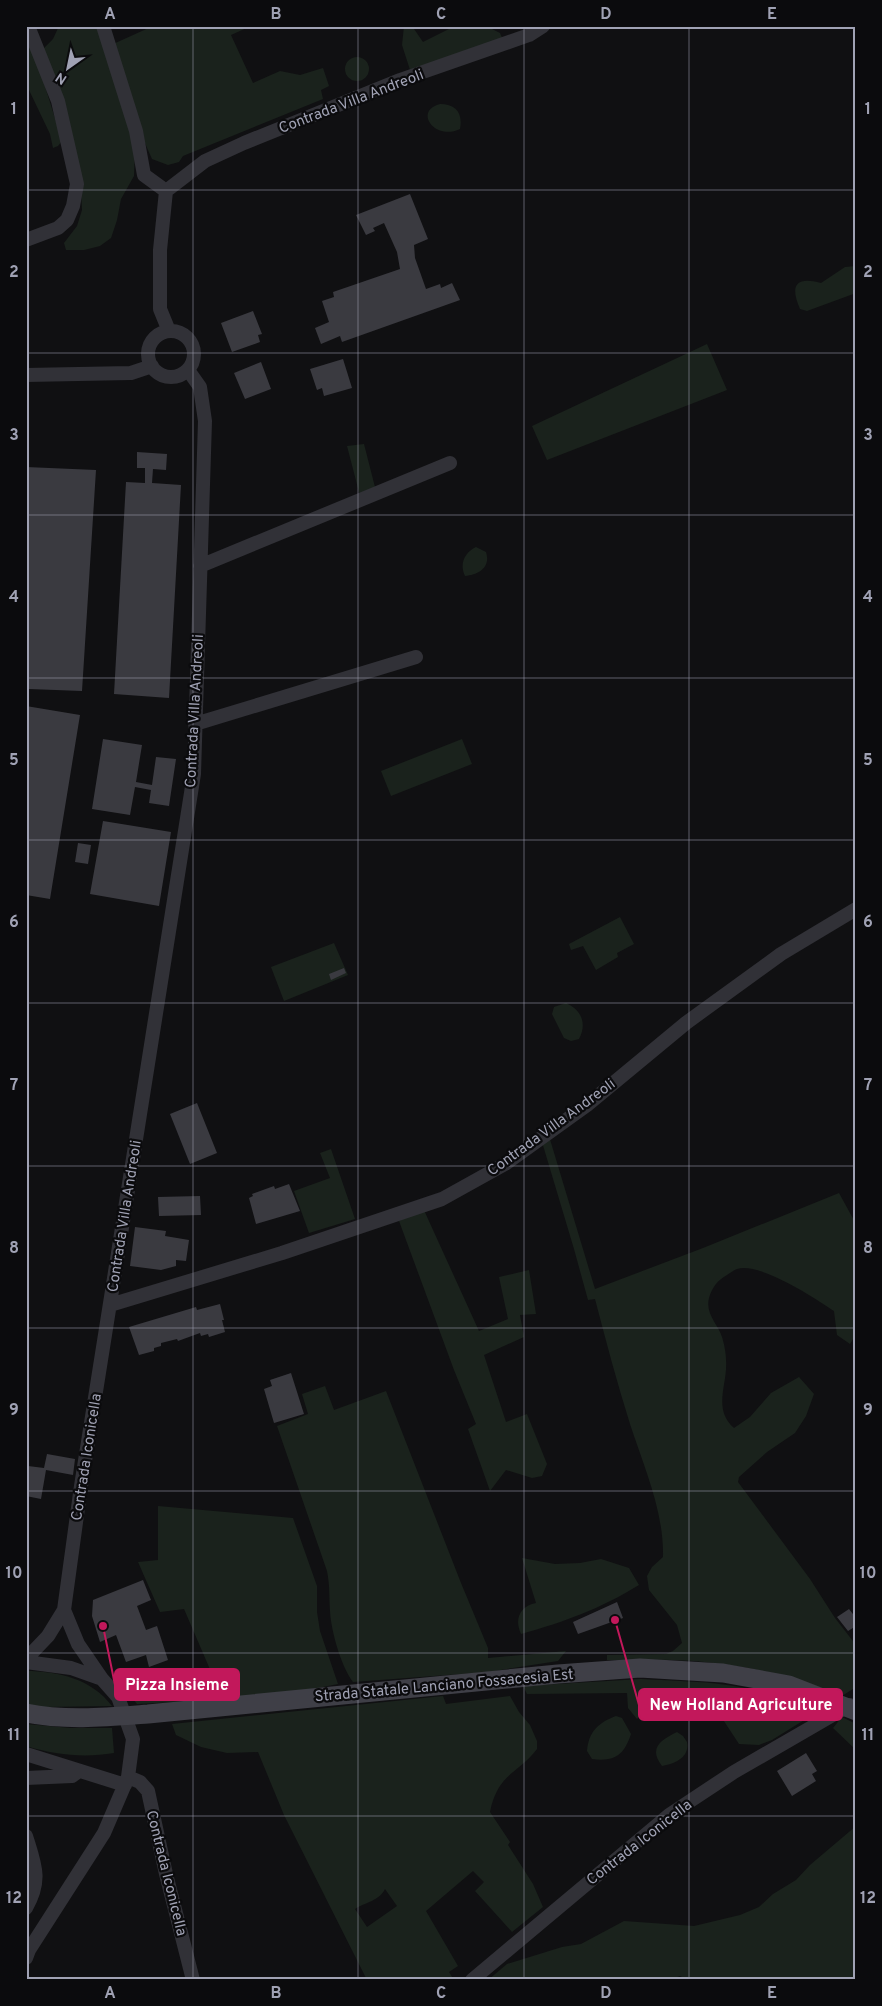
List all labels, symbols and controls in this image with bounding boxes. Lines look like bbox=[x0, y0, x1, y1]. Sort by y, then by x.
text: A bbox=[104, 5, 116, 25]
text: B bbox=[270, 5, 282, 25]
text: C bbox=[436, 5, 446, 25]
text: D bbox=[600, 5, 612, 25]
text: E bbox=[767, 5, 777, 25]
north arrow bbox=[42, 42, 92, 92]
street label: Contrada Villa Andreoli bbox=[276, 66, 427, 139]
text: N bbox=[53, 68, 71, 88]
text: 1 bbox=[11, 100, 17, 120]
text: 1 bbox=[865, 100, 871, 120]
text: 2 bbox=[9, 263, 19, 283]
text: 2 bbox=[863, 263, 873, 283]
text: 3 bbox=[9, 426, 19, 446]
text: 3 bbox=[863, 426, 873, 446]
text: 4 bbox=[9, 588, 19, 608]
text: 4 bbox=[863, 588, 873, 608]
street label: Contrada Villa Andreoli bbox=[182, 634, 209, 788]
text: 5 bbox=[9, 751, 19, 771]
text: 5 bbox=[863, 751, 873, 771]
text: 6 bbox=[9, 913, 19, 933]
text: 6 bbox=[863, 913, 873, 933]
street label: Contrada Villa Andreoli bbox=[484, 1075, 620, 1181]
text: 7 bbox=[10, 1076, 18, 1096]
text: 7 bbox=[864, 1076, 872, 1096]
street label: Contrada Villa Andreoli bbox=[104, 1139, 147, 1294]
text: 8 bbox=[9, 1239, 19, 1259]
text: 8 bbox=[863, 1239, 873, 1259]
street label: Contrada Iconicella bbox=[68, 1392, 107, 1522]
text: 9 bbox=[9, 1401, 19, 1421]
text: 9 bbox=[863, 1401, 873, 1421]
text: 10 bbox=[6, 1564, 22, 1584]
text: 10 bbox=[860, 1564, 876, 1584]
street label: Strada Statale Lanciano Fossacesia Est bbox=[314, 1666, 574, 1707]
callout: Pizza Insieme bbox=[115, 1669, 239, 1700]
text: Pizza Insieme bbox=[125, 1676, 229, 1696]
callout: New Holland Agriculture bbox=[639, 1689, 842, 1720]
text: New Holland Agriculture bbox=[650, 1696, 833, 1716]
text: 11 bbox=[8, 1726, 20, 1746]
text: 11 bbox=[862, 1726, 874, 1746]
street label: Contrada Iconicella bbox=[583, 1796, 697, 1890]
street label: Contrada Iconicella bbox=[141, 1809, 190, 1938]
text: 12 bbox=[6, 1889, 22, 1909]
text: 12 bbox=[860, 1889, 876, 1909]
text: A bbox=[104, 1984, 116, 2004]
text: B bbox=[270, 1984, 282, 2004]
text: C bbox=[436, 1984, 446, 2004]
text: D bbox=[600, 1984, 612, 2004]
text: E bbox=[767, 1984, 777, 2004]

